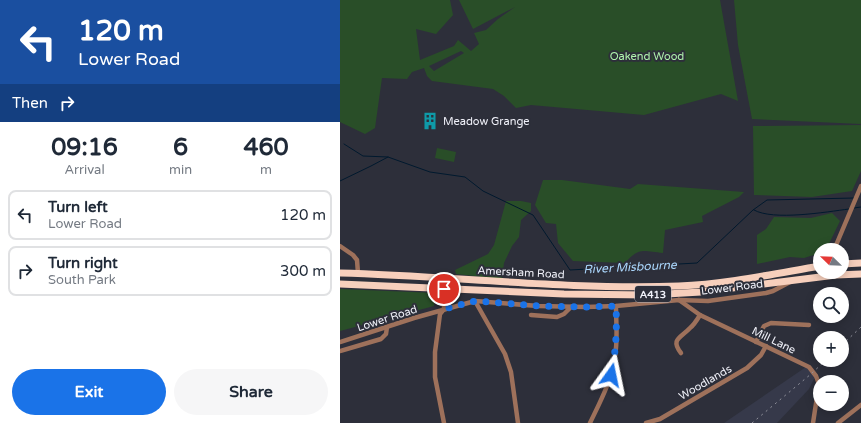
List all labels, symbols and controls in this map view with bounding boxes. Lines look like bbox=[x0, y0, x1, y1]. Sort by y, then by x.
text: 120 m bbox=[78, 14, 164, 48]
icon: left bbox=[12, 16, 64, 68]
text: Lower Road bbox=[78, 48, 180, 70]
park label: Oakend Wood bbox=[610, 50, 684, 63]
icon: right bbox=[56, 92, 78, 114]
text: Then bbox=[12, 94, 48, 112]
building icon: Meadow Grange bbox=[420, 111, 440, 131]
place label: Meadow Grange bbox=[443, 115, 530, 128]
text: 09:16 bbox=[51, 133, 118, 162]
text: 6 bbox=[173, 133, 188, 162]
text: 460 bbox=[243, 133, 289, 162]
text: Arrival bbox=[64, 162, 105, 178]
text: min bbox=[169, 162, 192, 178]
text: m bbox=[260, 162, 272, 178]
text: Turn left bbox=[48, 198, 108, 216]
icon: left bbox=[14, 204, 36, 226]
text: 120 m bbox=[280, 206, 326, 224]
text: Lower Road bbox=[48, 216, 122, 232]
north arrow bbox=[813, 243, 849, 279]
map controls bbox=[813, 243, 849, 411]
text: Turn right bbox=[48, 254, 118, 272]
water label: River Misbourne bbox=[583, 258, 678, 276]
icon: right bbox=[14, 260, 36, 282]
text: 300 m bbox=[280, 262, 326, 280]
street label: Amersham Road bbox=[477, 264, 565, 281]
text: South Park bbox=[48, 272, 116, 288]
pin bbox=[427, 272, 461, 306]
street label: Lower Road bbox=[700, 277, 764, 298]
icon: arrive bbox=[433, 278, 455, 300]
road number: A413 bbox=[635, 286, 671, 302]
button: search bbox=[813, 287, 849, 323]
street label: Lower Road bbox=[355, 303, 419, 334]
street label: Mill Lane bbox=[750, 324, 798, 357]
button: + bbox=[813, 331, 849, 367]
position arrow bbox=[590, 354, 632, 396]
street label: Woodlands bbox=[677, 362, 734, 403]
button: Exit bbox=[12, 369, 166, 415]
button: Share bbox=[174, 369, 328, 415]
button: − bbox=[813, 375, 849, 411]

